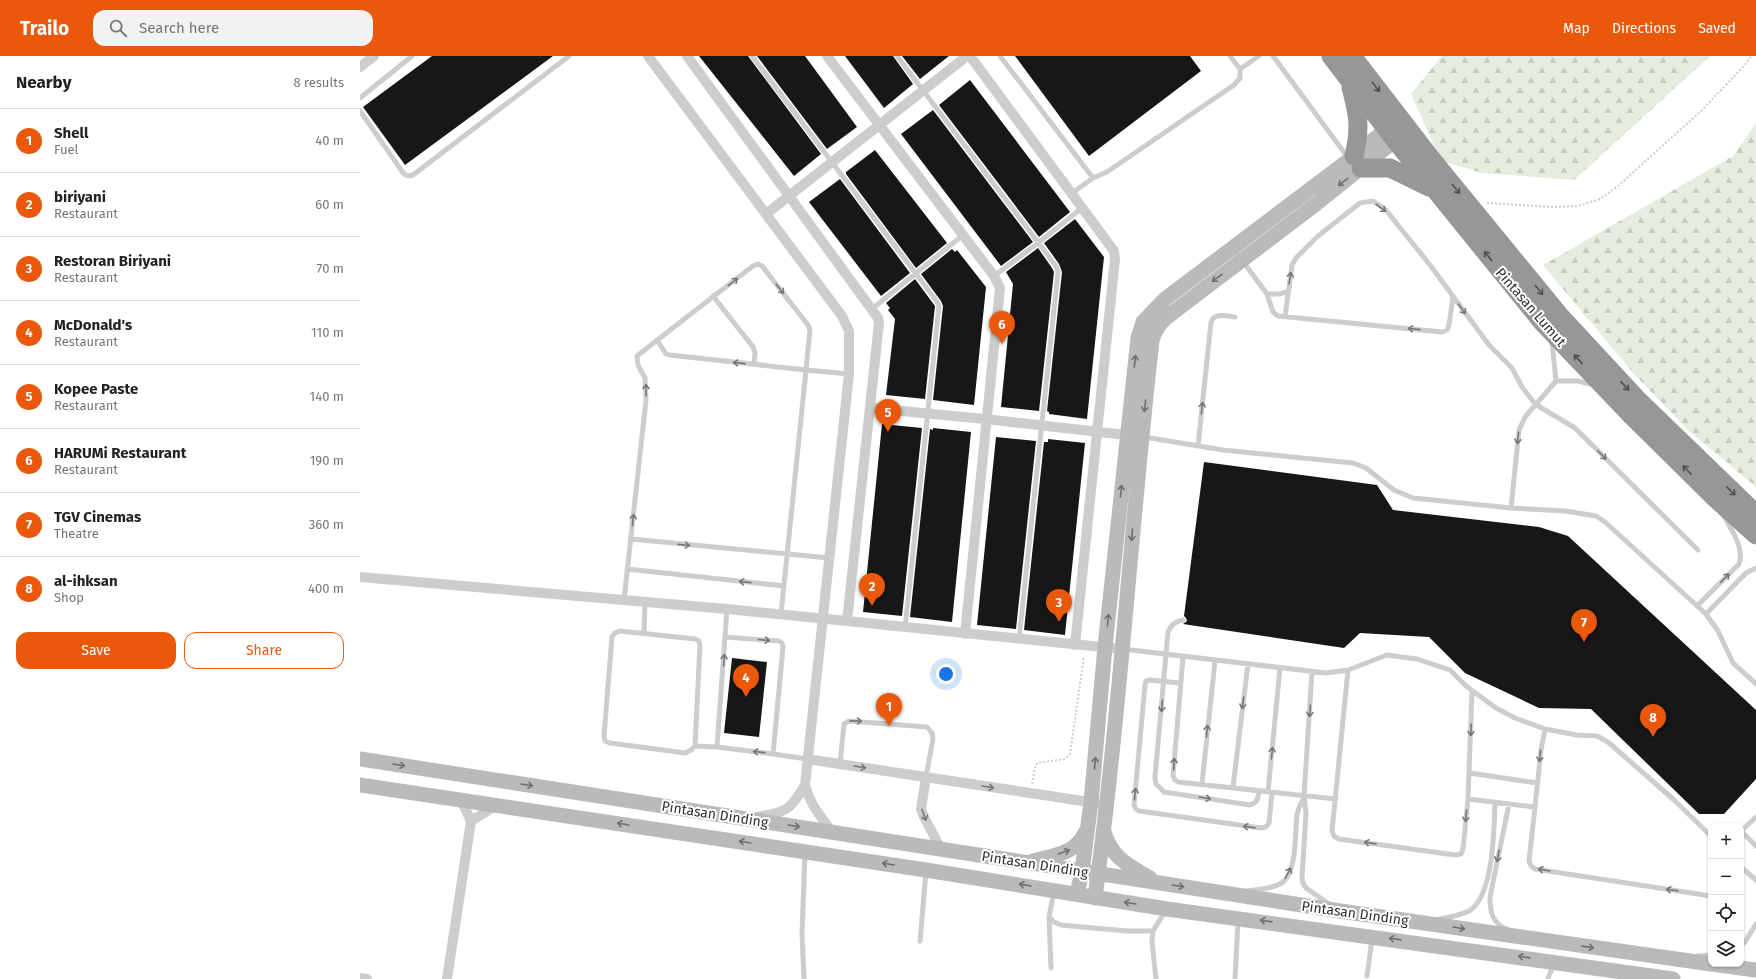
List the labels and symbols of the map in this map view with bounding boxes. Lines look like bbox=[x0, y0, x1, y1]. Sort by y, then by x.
one-way arrow bbox=[1371, 81, 1380, 92]
one-way arrow bbox=[1337, 178, 1348, 187]
one-way arrow bbox=[1452, 183, 1461, 194]
one-way arrow bbox=[1376, 203, 1387, 212]
one-way arrow bbox=[1484, 251, 1493, 262]
street label: Pintasan Lumut bbox=[1492, 264, 1570, 351]
one-way arrow bbox=[1286, 272, 1294, 285]
one-way arrow bbox=[1212, 274, 1223, 283]
one-way arrow bbox=[727, 277, 738, 286]
one-way arrow bbox=[776, 284, 785, 295]
one-way arrow bbox=[1534, 284, 1543, 295]
one-way arrow bbox=[1458, 303, 1466, 314]
pin: 6 bbox=[989, 311, 1015, 344]
one-way arrow bbox=[1408, 325, 1421, 332]
one-way arrow bbox=[1573, 354, 1582, 364]
one-way arrow bbox=[1132, 355, 1139, 368]
one-way arrow bbox=[733, 359, 746, 366]
one-way arrow bbox=[1620, 381, 1629, 391]
one-way arrow bbox=[642, 384, 650, 397]
pin: 5 bbox=[875, 399, 901, 432]
one-way arrow bbox=[1141, 399, 1148, 412]
one-way arrow bbox=[1199, 402, 1206, 415]
one-way arrow bbox=[1515, 431, 1522, 444]
one-way arrow bbox=[1597, 450, 1607, 460]
one-way arrow bbox=[1682, 465, 1692, 475]
one-way arrow bbox=[1117, 485, 1125, 498]
one-way arrow bbox=[1726, 486, 1736, 496]
one-way arrow bbox=[629, 514, 637, 527]
one-way arrow bbox=[1128, 528, 1136, 541]
one-way arrow bbox=[677, 541, 690, 548]
pin: 2 bbox=[859, 573, 885, 606]
one-way arrow bbox=[1720, 573, 1730, 583]
one-way arrow bbox=[739, 578, 752, 586]
pin: 3 bbox=[1046, 589, 1072, 622]
pin: 7 bbox=[1571, 609, 1597, 642]
one-way arrow bbox=[1104, 614, 1112, 627]
one-way arrow bbox=[757, 636, 770, 643]
one-way arrow bbox=[720, 654, 727, 667]
pin: 4 bbox=[733, 664, 759, 697]
your location bbox=[936, 664, 956, 684]
pin: 1 bbox=[876, 693, 902, 726]
one-way arrow bbox=[1240, 696, 1247, 709]
one-way arrow bbox=[1158, 699, 1165, 712]
one-way arrow bbox=[1306, 704, 1313, 717]
pin: 8 bbox=[1640, 704, 1666, 737]
one-way arrow bbox=[849, 717, 862, 725]
one-way arrow bbox=[1467, 723, 1475, 736]
one-way arrow bbox=[1204, 725, 1211, 738]
one-way arrow bbox=[1268, 747, 1275, 760]
one-way arrow bbox=[753, 748, 766, 756]
one-way arrow bbox=[1537, 749, 1544, 762]
one-way arrow bbox=[1091, 757, 1098, 770]
one-way arrow bbox=[1171, 758, 1178, 771]
one-way arrow bbox=[392, 761, 405, 769]
one-way arrow bbox=[853, 763, 866, 771]
one-way arrow bbox=[520, 781, 533, 789]
one-way arrow bbox=[982, 783, 995, 791]
one-way arrow bbox=[1131, 788, 1138, 801]
one-way arrow bbox=[1198, 794, 1211, 802]
street label: Pintasan Dinding bbox=[660, 798, 770, 831]
one-way arrow bbox=[920, 808, 928, 820]
one-way arrow bbox=[1463, 809, 1470, 822]
one-way arrow bbox=[617, 820, 630, 828]
one-way arrow bbox=[787, 822, 800, 830]
one-way arrow bbox=[1243, 823, 1256, 831]
one-way arrow bbox=[739, 838, 752, 846]
one-way arrow bbox=[1364, 839, 1377, 847]
one-way arrow bbox=[1058, 847, 1070, 855]
street label: Pintasan Dinding bbox=[980, 848, 1090, 881]
one-way arrow bbox=[1494, 849, 1502, 862]
one-way arrow bbox=[881, 860, 894, 868]
one-way arrow bbox=[1538, 866, 1551, 874]
one-way arrow bbox=[1285, 868, 1293, 880]
one-way arrow bbox=[1018, 881, 1031, 889]
one-way arrow bbox=[1172, 882, 1185, 890]
one-way arrow bbox=[1666, 886, 1679, 894]
street label: Pintasan Dinding bbox=[1300, 898, 1410, 930]
one-way arrow bbox=[1124, 899, 1137, 907]
one-way arrow bbox=[1260, 918, 1273, 925]
one-way arrow bbox=[1452, 924, 1465, 932]
one-way arrow bbox=[1389, 935, 1402, 943]
one-way arrow bbox=[1581, 943, 1594, 951]
one-way arrow bbox=[1518, 953, 1531, 961]

